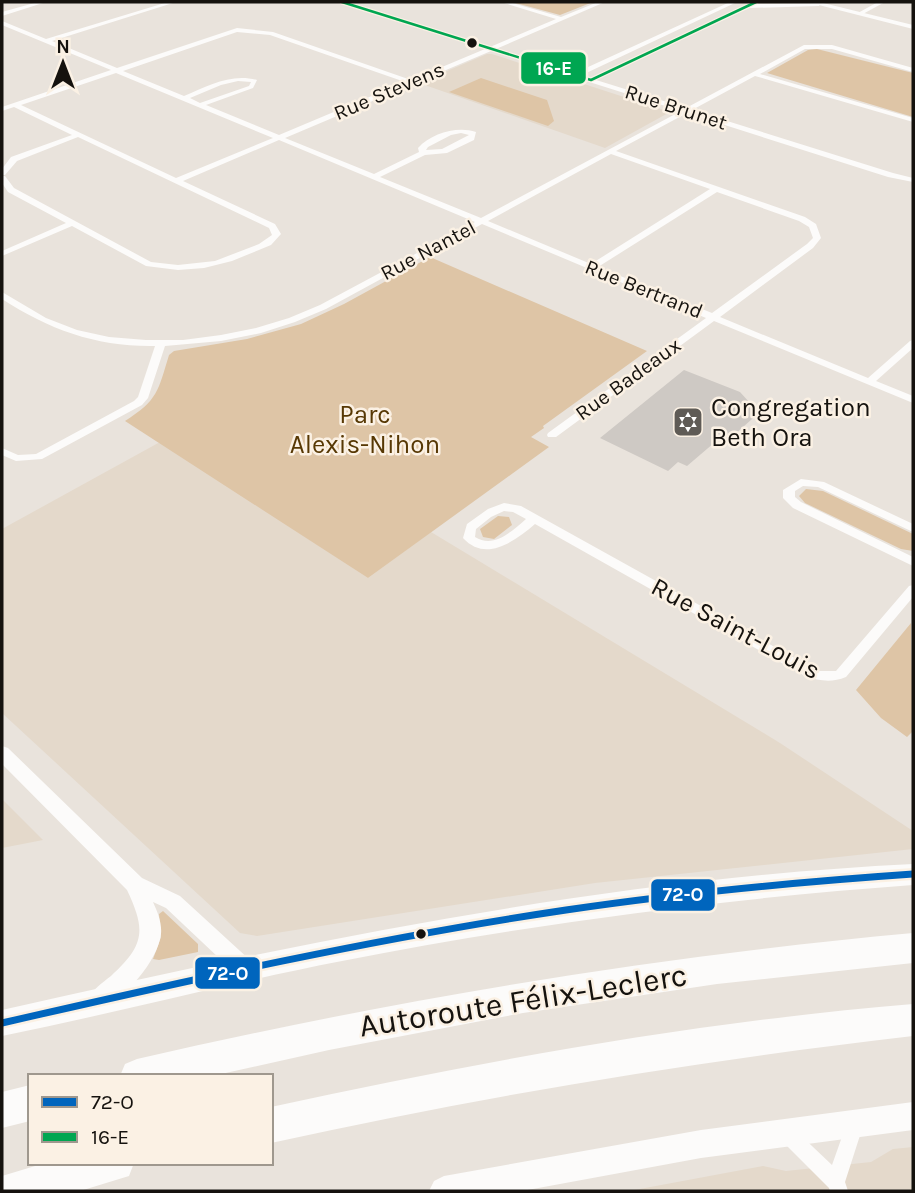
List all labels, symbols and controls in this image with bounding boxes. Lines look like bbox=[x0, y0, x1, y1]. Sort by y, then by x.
north arrow bbox=[28, 28, 98, 98]
text: N bbox=[56, 36, 70, 58]
unlabelled marker bbox=[465, 36, 479, 50]
line badge: 16-E bbox=[520, 51, 587, 85]
street label: Rue Stevens bbox=[330, 57, 448, 125]
text: 16-E bbox=[536, 58, 572, 80]
street label: Rue Brunet bbox=[622, 79, 730, 135]
street label: Rue Nantel bbox=[376, 215, 480, 285]
street label: Rue Bertrand bbox=[582, 254, 706, 324]
street label: Rue Badeaux bbox=[571, 333, 685, 425]
place label: Congregation Beth Ora bbox=[711, 392, 871, 453]
park label: Parc Alexis-Nihon bbox=[290, 399, 440, 460]
synagogue icon: Congregation Beth Ora bbox=[671, 405, 705, 439]
street label: Rue Saint-Louis bbox=[646, 571, 826, 686]
line badge: 72-O bbox=[650, 878, 716, 912]
text: 72-O bbox=[662, 884, 704, 906]
unlabelled marker bbox=[414, 927, 428, 941]
line badge: 72-O bbox=[194, 956, 261, 990]
street label: Autoroute Félix-Leclerc bbox=[356, 956, 690, 1045]
text: 72-O bbox=[207, 963, 249, 985]
legend bbox=[28, 1074, 273, 1165]
text: 72-O bbox=[91, 1090, 134, 1114]
text: 16-E bbox=[91, 1125, 129, 1149]

